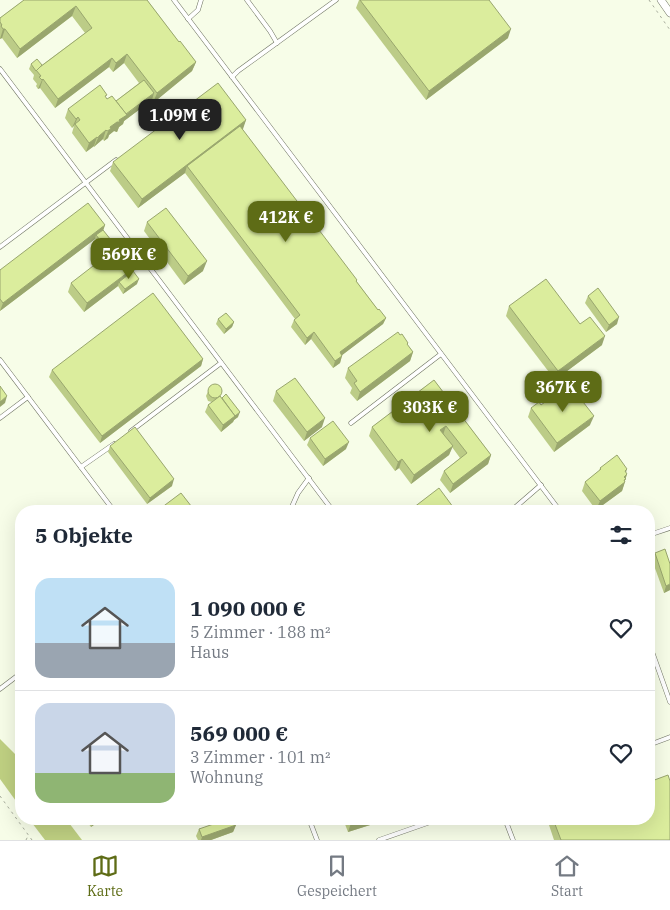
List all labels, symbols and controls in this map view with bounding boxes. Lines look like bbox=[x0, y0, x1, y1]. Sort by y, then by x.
pin: 1.09M € bbox=[134, 98, 226, 141]
text: 1.09M € bbox=[149, 105, 211, 125]
pin: 412K € bbox=[245, 200, 327, 243]
text: 412K € bbox=[259, 207, 313, 227]
pin: 569K € bbox=[88, 238, 170, 280]
text: 569K € bbox=[102, 244, 156, 264]
pin: 367K € bbox=[522, 370, 604, 413]
text: 367K € bbox=[536, 377, 590, 397]
pin: 303K € bbox=[389, 390, 471, 433]
text: 303K € bbox=[403, 397, 457, 417]
text: 5 Objekte bbox=[35, 521, 133, 549]
icon: filters bbox=[607, 521, 635, 549]
text: 1 090 000 € bbox=[190, 594, 306, 622]
icon: home bbox=[75, 598, 135, 658]
icon: heart bbox=[607, 614, 635, 642]
text: 5 Zimmer · 188 m² bbox=[190, 622, 331, 642]
text: Haus bbox=[190, 642, 229, 662]
text: 569 000 € bbox=[190, 719, 288, 747]
icon: home bbox=[75, 723, 135, 783]
icon: heart bbox=[607, 739, 635, 767]
text: 3 Zimmer · 101 m² bbox=[190, 747, 331, 767]
text: Wohnung bbox=[190, 767, 263, 787]
tab: Karte bbox=[87, 852, 123, 900]
tab: Gespeichert bbox=[297, 852, 377, 900]
tab: Start bbox=[551, 852, 583, 900]

